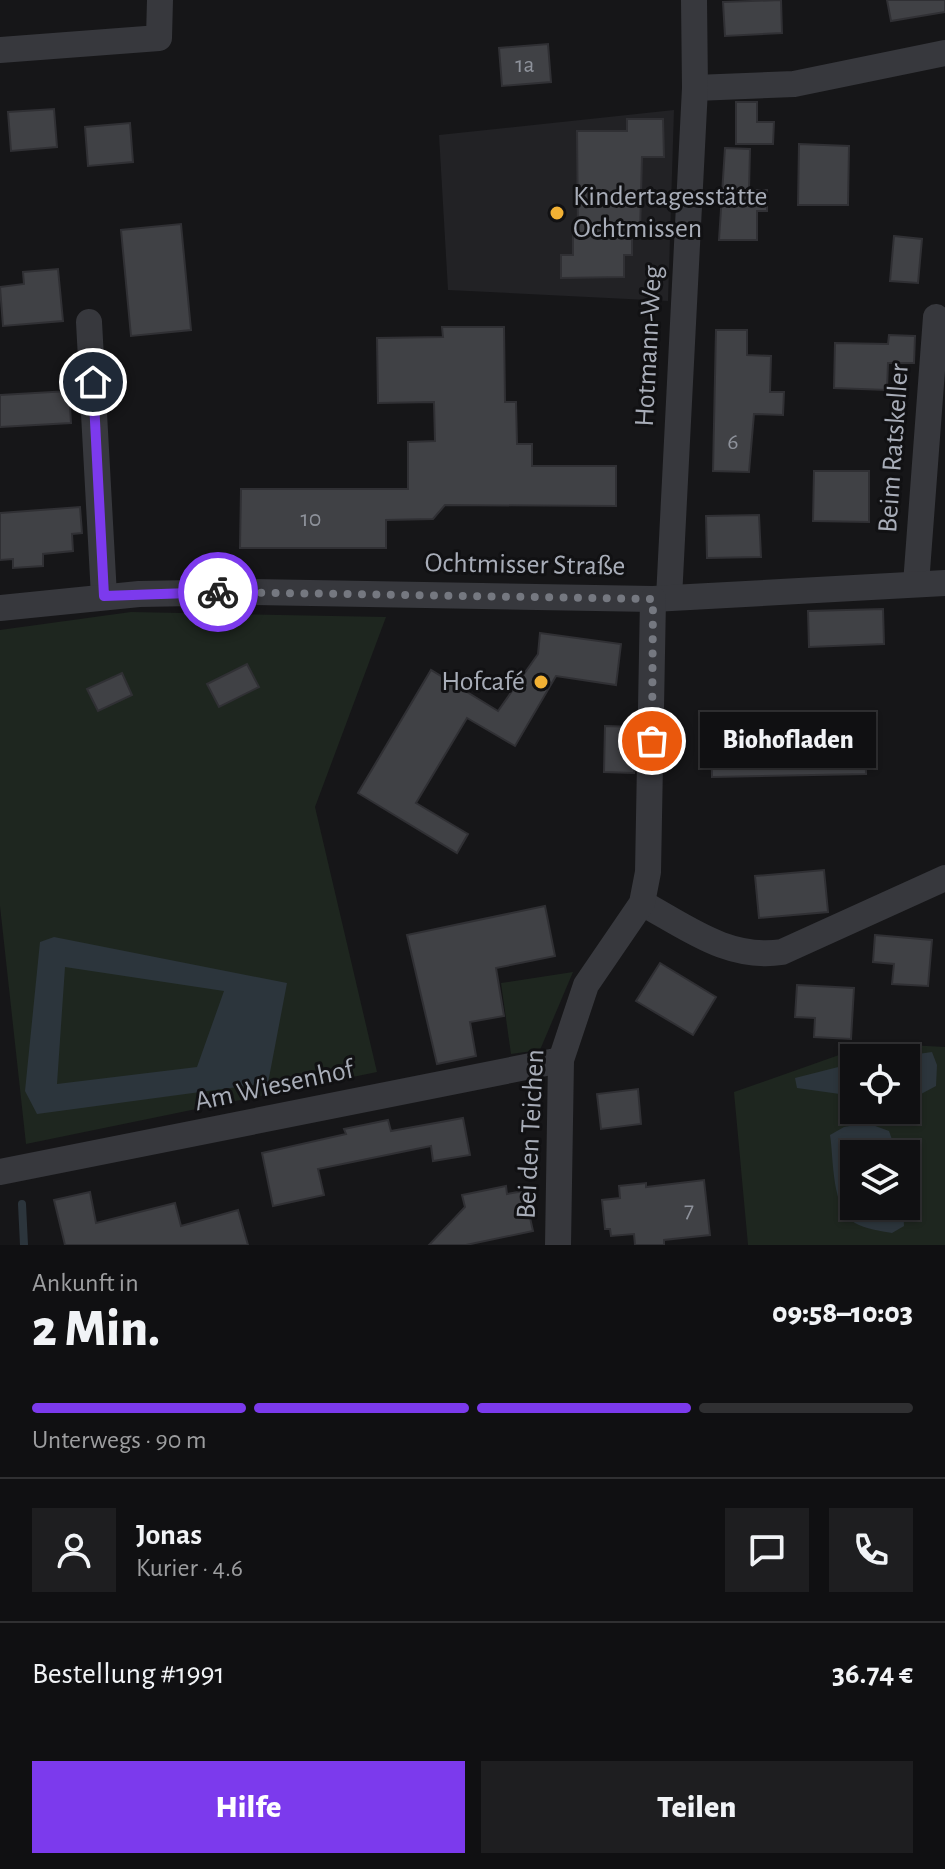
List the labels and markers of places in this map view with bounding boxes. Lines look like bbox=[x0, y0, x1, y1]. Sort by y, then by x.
place label: Kindertagesstätte Ochtmissen bbox=[573, 183, 767, 243]
marker: Kindertagesstätte Ochtmissen bbox=[548, 204, 566, 222]
pin bbox=[59, 348, 127, 416]
place label: Hofcafé bbox=[441, 668, 525, 696]
marker: Hofcafé bbox=[532, 673, 550, 691]
pin bbox=[618, 707, 686, 775]
callout: Biohofladen bbox=[700, 713, 876, 769]

